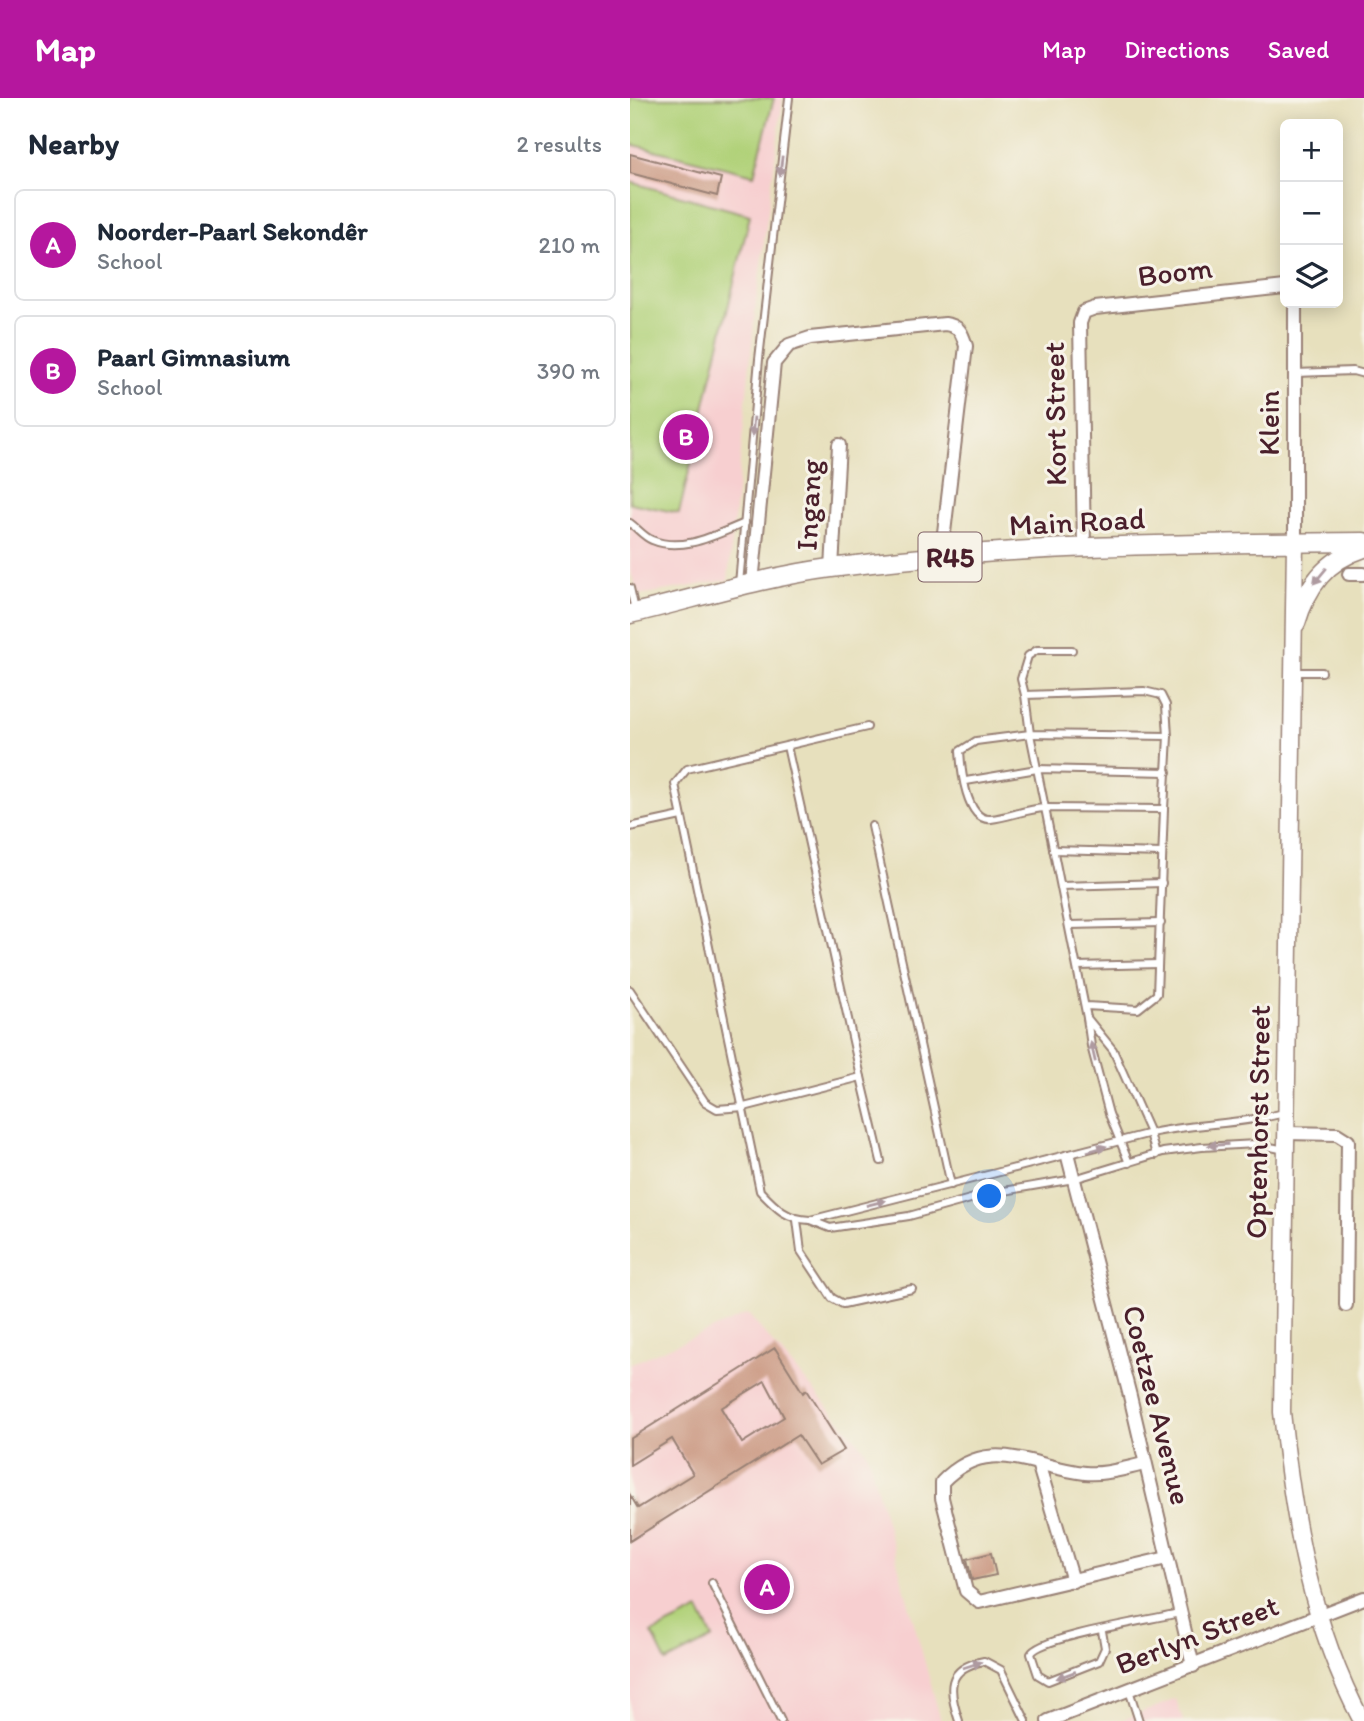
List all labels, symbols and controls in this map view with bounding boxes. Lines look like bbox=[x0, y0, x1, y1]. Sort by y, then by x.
text: Map bbox=[35, 30, 96, 69]
text: Map bbox=[1042, 35, 1086, 64]
text: Directions bbox=[1124, 35, 1230, 64]
text: Saved bbox=[1268, 35, 1329, 64]
map controls bbox=[1280, 119, 1343, 308]
button: + bbox=[1280, 119, 1343, 182]
text: Nearby bbox=[28, 125, 119, 162]
text: 2 results bbox=[516, 130, 602, 158]
one-way arrow bbox=[776, 155, 787, 177]
button: − bbox=[1280, 182, 1343, 245]
text: Noorder-Paarl Sekondêr bbox=[97, 215, 368, 247]
text: A bbox=[46, 231, 60, 259]
text: 210 m bbox=[539, 231, 600, 259]
button: layers bbox=[1280, 245, 1343, 308]
text: School bbox=[97, 247, 162, 275]
street label: Boom bbox=[1135, 249, 1215, 294]
text: Paarl Gimnasium bbox=[97, 341, 290, 373]
street label: Kort Street bbox=[1035, 342, 1074, 486]
text: B bbox=[46, 357, 60, 385]
text: 390 m bbox=[537, 357, 600, 385]
text: School bbox=[97, 373, 162, 401]
street label: Klein bbox=[1250, 390, 1287, 456]
pin: B bbox=[663, 411, 709, 463]
one-way arrow bbox=[747, 416, 758, 438]
street label: Ingang bbox=[788, 458, 829, 552]
street label: Main Road bbox=[1008, 499, 1146, 544]
road number: R45 bbox=[918, 532, 982, 582]
one-way arrow bbox=[1312, 567, 1328, 585]
street label: Optenhorst Street bbox=[1237, 1005, 1278, 1239]
one-way arrow bbox=[1087, 1041, 1098, 1063]
one-way arrow bbox=[1207, 1140, 1229, 1151]
one-way arrow bbox=[1087, 1143, 1108, 1153]
your location bbox=[972, 1179, 1006, 1213]
one-way arrow bbox=[865, 1198, 887, 1209]
street label: Coetzee Avenue bbox=[1115, 1301, 1200, 1509]
pin: A bbox=[744, 1561, 790, 1613]
street label: Berlyn Street bbox=[1110, 1586, 1284, 1683]
one-way arrow bbox=[962, 1659, 983, 1670]
one-way arrow bbox=[1055, 1670, 1076, 1681]

